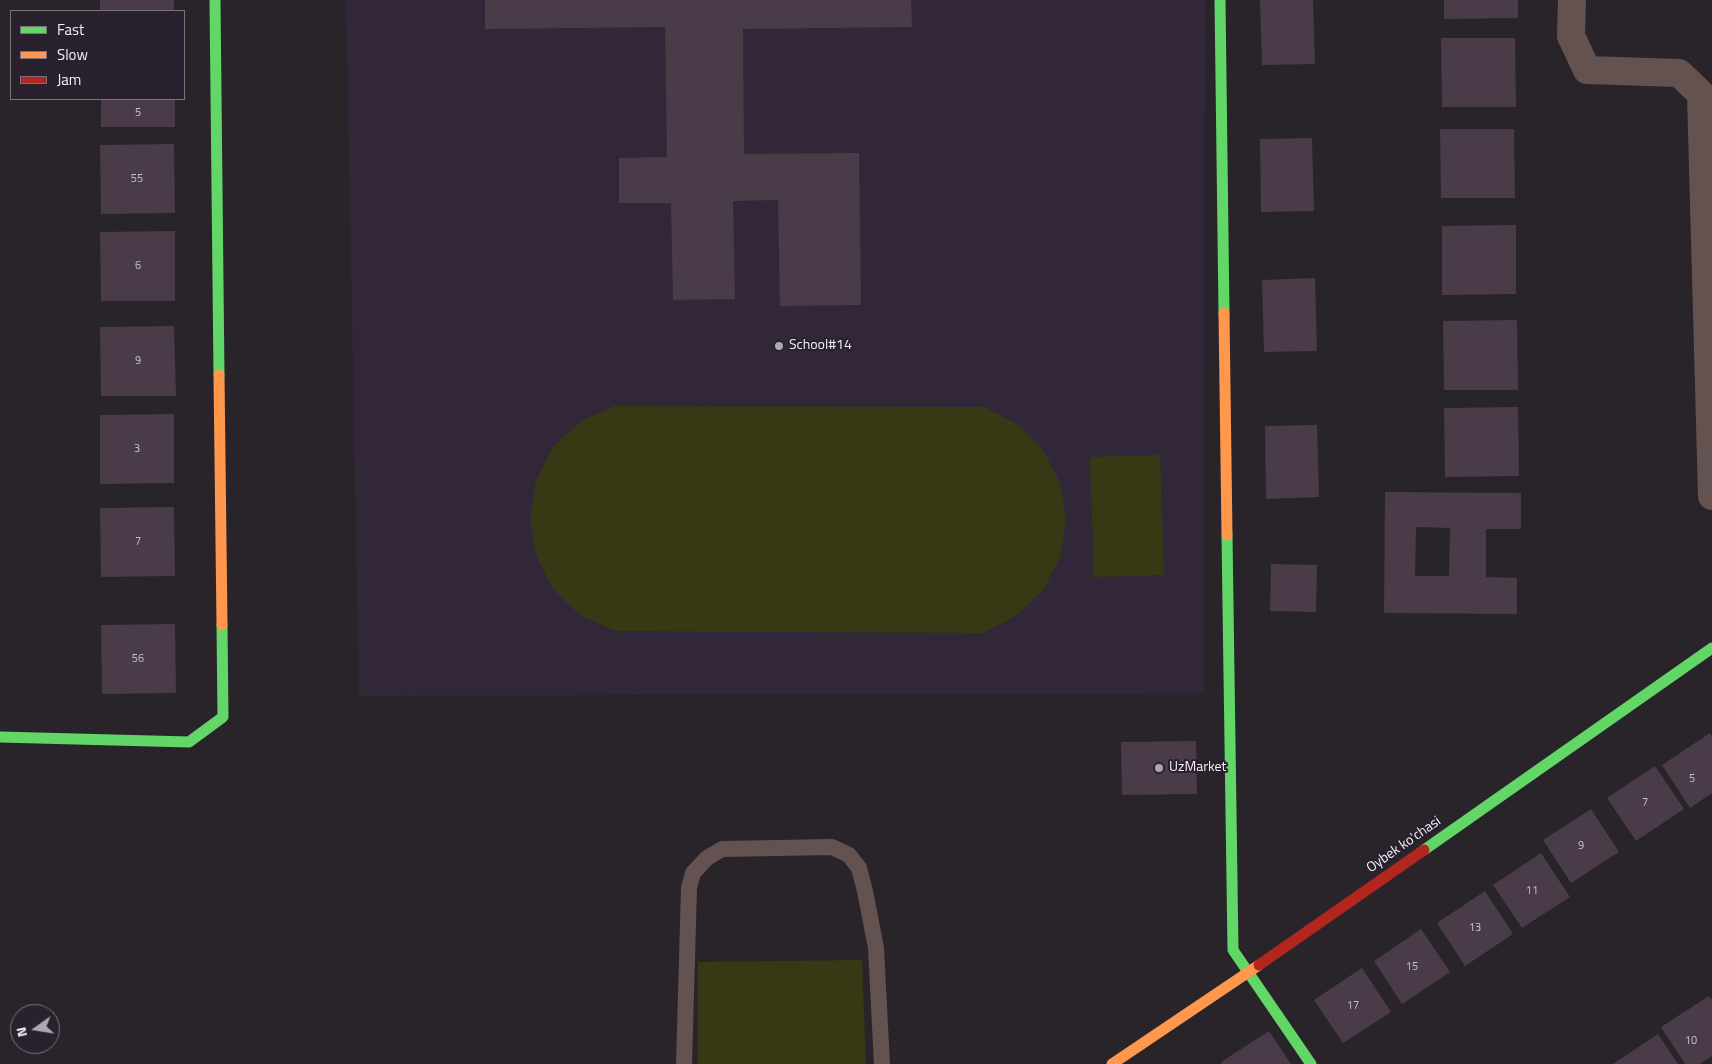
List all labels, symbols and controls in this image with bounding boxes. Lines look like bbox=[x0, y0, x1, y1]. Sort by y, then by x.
legend bbox=[10, 10, 185, 100]
text: Fast bbox=[57, 18, 84, 41]
text: Slow bbox=[57, 43, 88, 66]
text: Jam bbox=[57, 68, 81, 91]
house number: 5 bbox=[135, 106, 141, 120]
house number: 55 bbox=[131, 172, 143, 186]
house number: 6 bbox=[135, 259, 141, 273]
place label: School#14 bbox=[789, 338, 852, 354]
marker: School#14 bbox=[773, 340, 785, 352]
house number: 9 bbox=[135, 354, 141, 368]
house number: 3 bbox=[134, 442, 140, 456]
house number: 7 bbox=[135, 535, 141, 549]
house number: 56 bbox=[132, 652, 144, 666]
place label: UzMarket bbox=[1169, 760, 1226, 776]
marker: UzMarket bbox=[1153, 762, 1165, 774]
house number: 5 bbox=[1689, 772, 1695, 786]
house number: 7 bbox=[1642, 796, 1648, 810]
street label: Oybek ko'chasi bbox=[1364, 813, 1444, 877]
house number: 9 bbox=[1578, 839, 1584, 853]
house number: 11 bbox=[1526, 884, 1538, 898]
house number: 13 bbox=[1469, 921, 1481, 935]
house number: 15 bbox=[1406, 960, 1418, 974]
house number: 17 bbox=[1347, 999, 1359, 1013]
north arrow bbox=[10, 1004, 60, 1054]
text: N bbox=[10, 1025, 32, 1039]
house number: 10 bbox=[1685, 1034, 1697, 1048]

